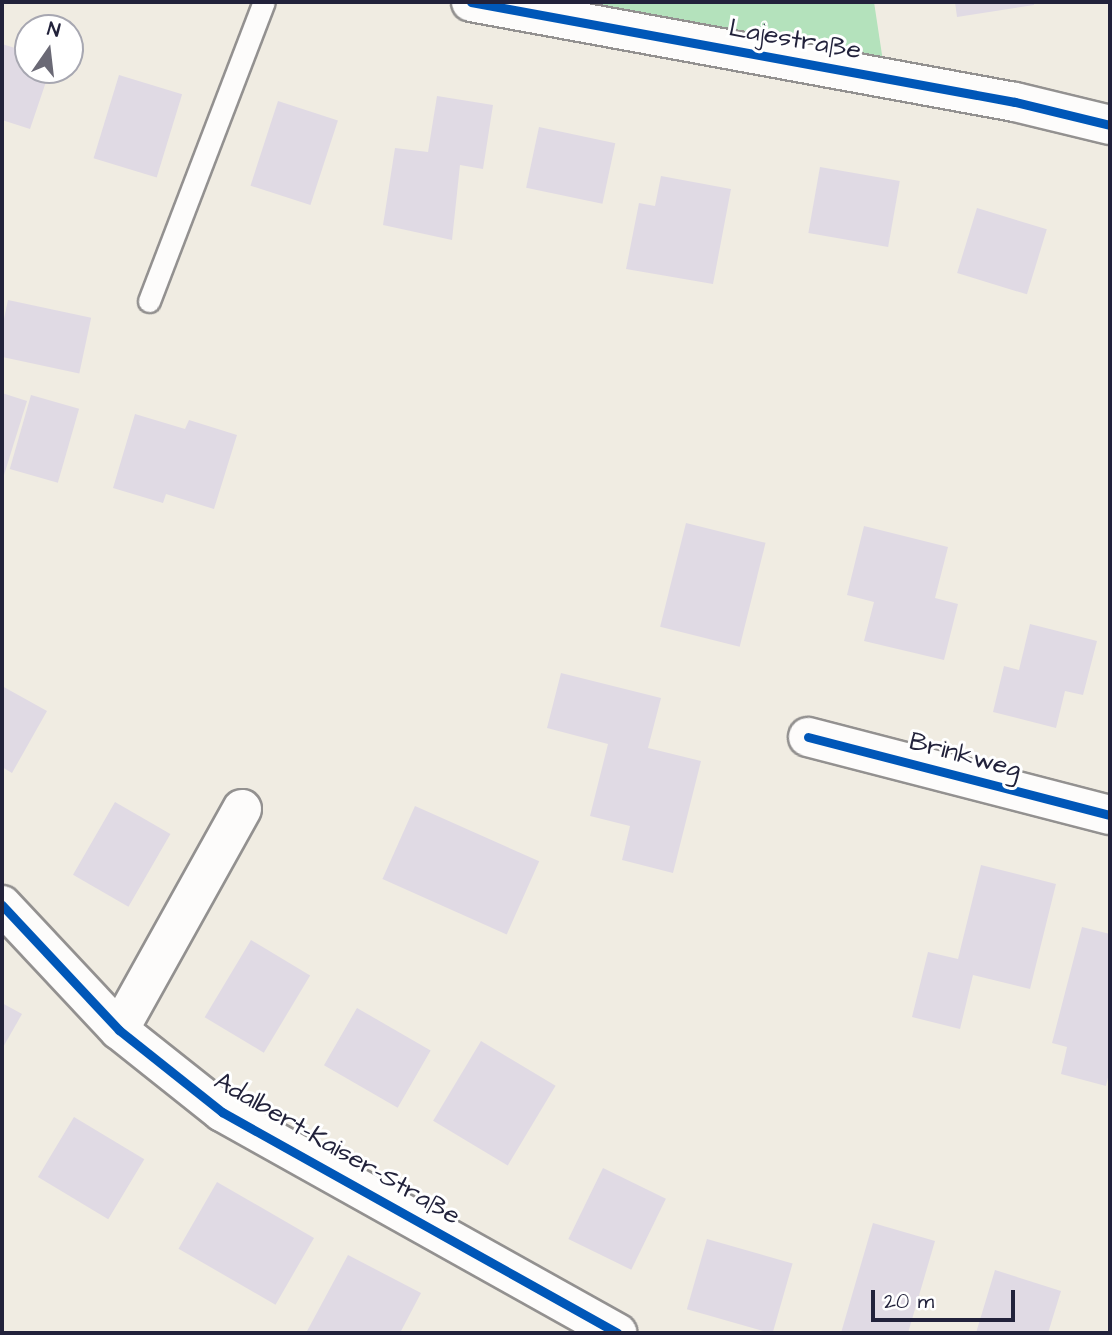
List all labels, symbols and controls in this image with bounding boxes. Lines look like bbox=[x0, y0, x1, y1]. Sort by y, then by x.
street label: Lajestraße bbox=[727, 13, 863, 67]
north arrow bbox=[14, 14, 84, 84]
text: N bbox=[45, 16, 63, 45]
street label: Brinkweg bbox=[906, 726, 1024, 786]
street label: Adalbert-Kaiser-Straße bbox=[209, 1066, 465, 1232]
scale bar bbox=[874, 1276, 1018, 1320]
text: 20 m bbox=[884, 1287, 934, 1316]

